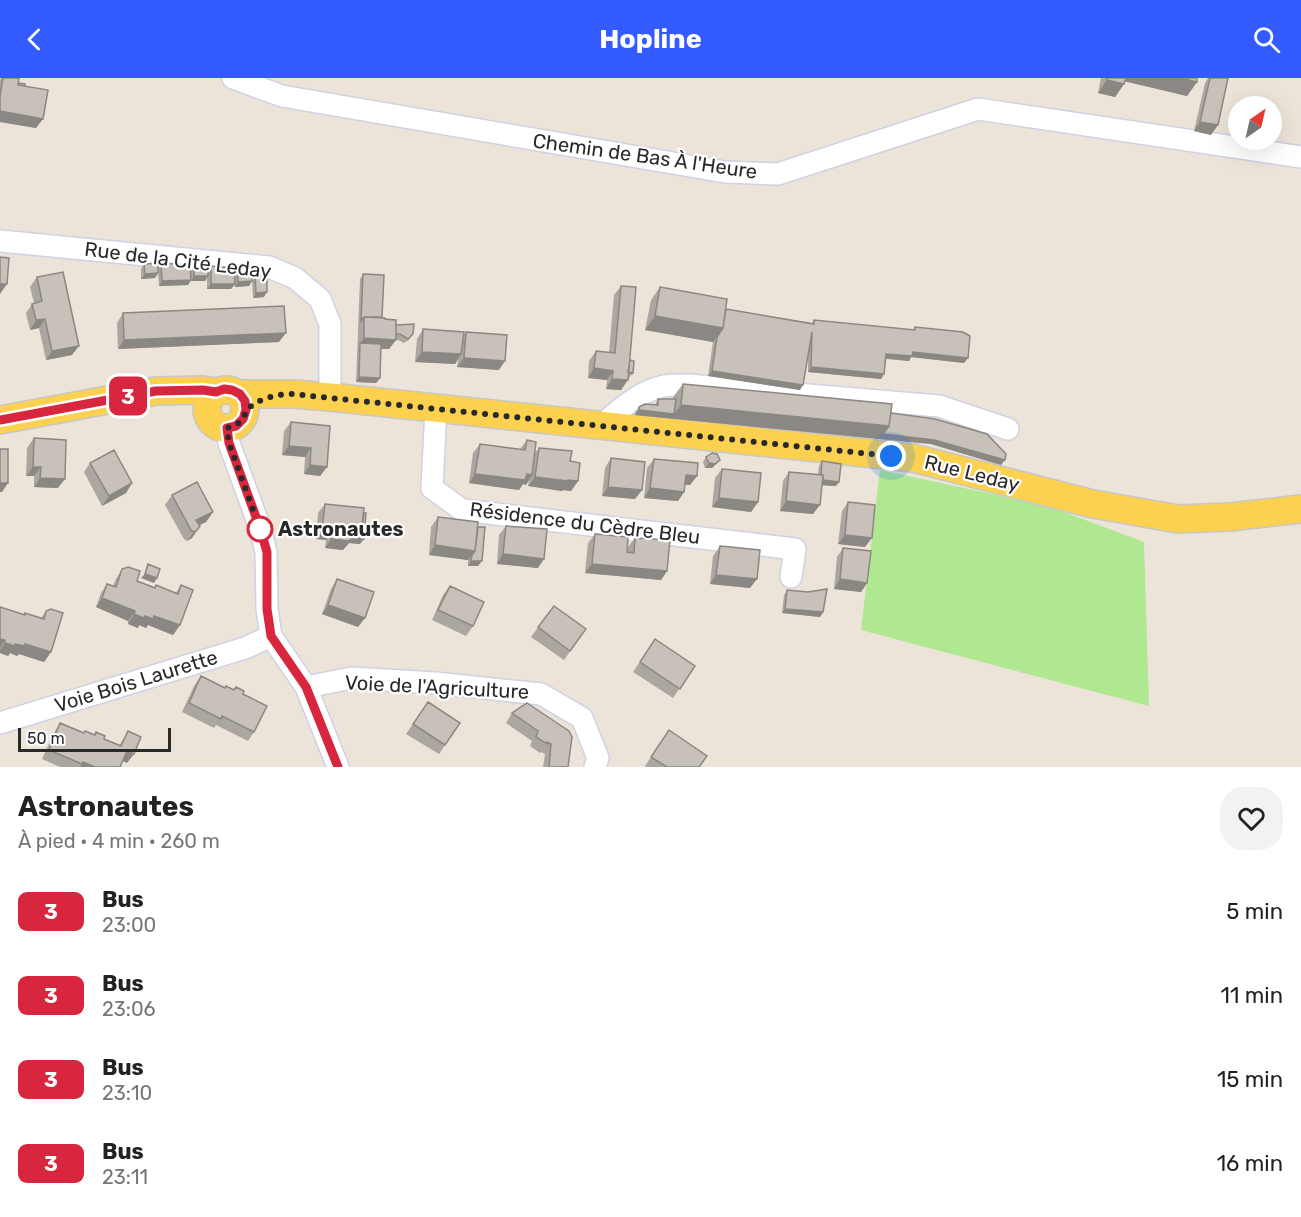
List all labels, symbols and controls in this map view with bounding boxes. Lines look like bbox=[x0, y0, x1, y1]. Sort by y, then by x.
icon: back bbox=[18, 23, 51, 56]
text: Hopline bbox=[599, 23, 702, 55]
icon: search bbox=[1250, 23, 1283, 56]
north arrow bbox=[1228, 96, 1282, 150]
map controls bbox=[1228, 96, 1282, 150]
street label: Chemin de Bas À l'Heure bbox=[531, 128, 759, 184]
street label: Rue de la Cité Leday bbox=[83, 237, 273, 283]
line badge: 3 bbox=[108, 376, 148, 416]
text: 3 bbox=[121, 384, 135, 409]
your location bbox=[876, 441, 906, 471]
street label: Rue Leday bbox=[922, 450, 1022, 496]
street label: Résidence du Cèdre Bleu bbox=[468, 497, 702, 549]
marker: Astronautes bbox=[247, 516, 273, 542]
place label: Astronautes bbox=[278, 517, 404, 541]
street label: Voie Bois Laurette bbox=[52, 645, 220, 717]
street label: Voie de l'Agriculture bbox=[344, 670, 530, 704]
scale bar bbox=[18, 725, 171, 752]
text: 50 m bbox=[27, 729, 65, 748]
button: heart bbox=[1220, 787, 1283, 850]
text: Astronautes bbox=[18, 790, 194, 823]
text: À pied · 4 min · 260 m bbox=[18, 829, 220, 853]
text: Bus bbox=[102, 886, 144, 913]
text: 5 min bbox=[1226, 898, 1283, 925]
text: 3 bbox=[44, 899, 58, 924]
text: 23:00 bbox=[102, 913, 156, 937]
text: Bus bbox=[102, 970, 144, 997]
text: 11 min bbox=[1221, 982, 1283, 1009]
text: 3 bbox=[44, 983, 58, 1008]
text: 23:06 bbox=[102, 997, 156, 1021]
text: Bus bbox=[102, 1054, 144, 1081]
text: 15 min bbox=[1217, 1066, 1283, 1093]
text: 3 bbox=[44, 1067, 58, 1092]
text: 23:10 bbox=[102, 1081, 152, 1105]
text: Bus bbox=[102, 1138, 144, 1165]
text: 16 min bbox=[1217, 1150, 1283, 1177]
text: 3 bbox=[44, 1151, 58, 1176]
text: 23:11 bbox=[102, 1165, 148, 1189]

